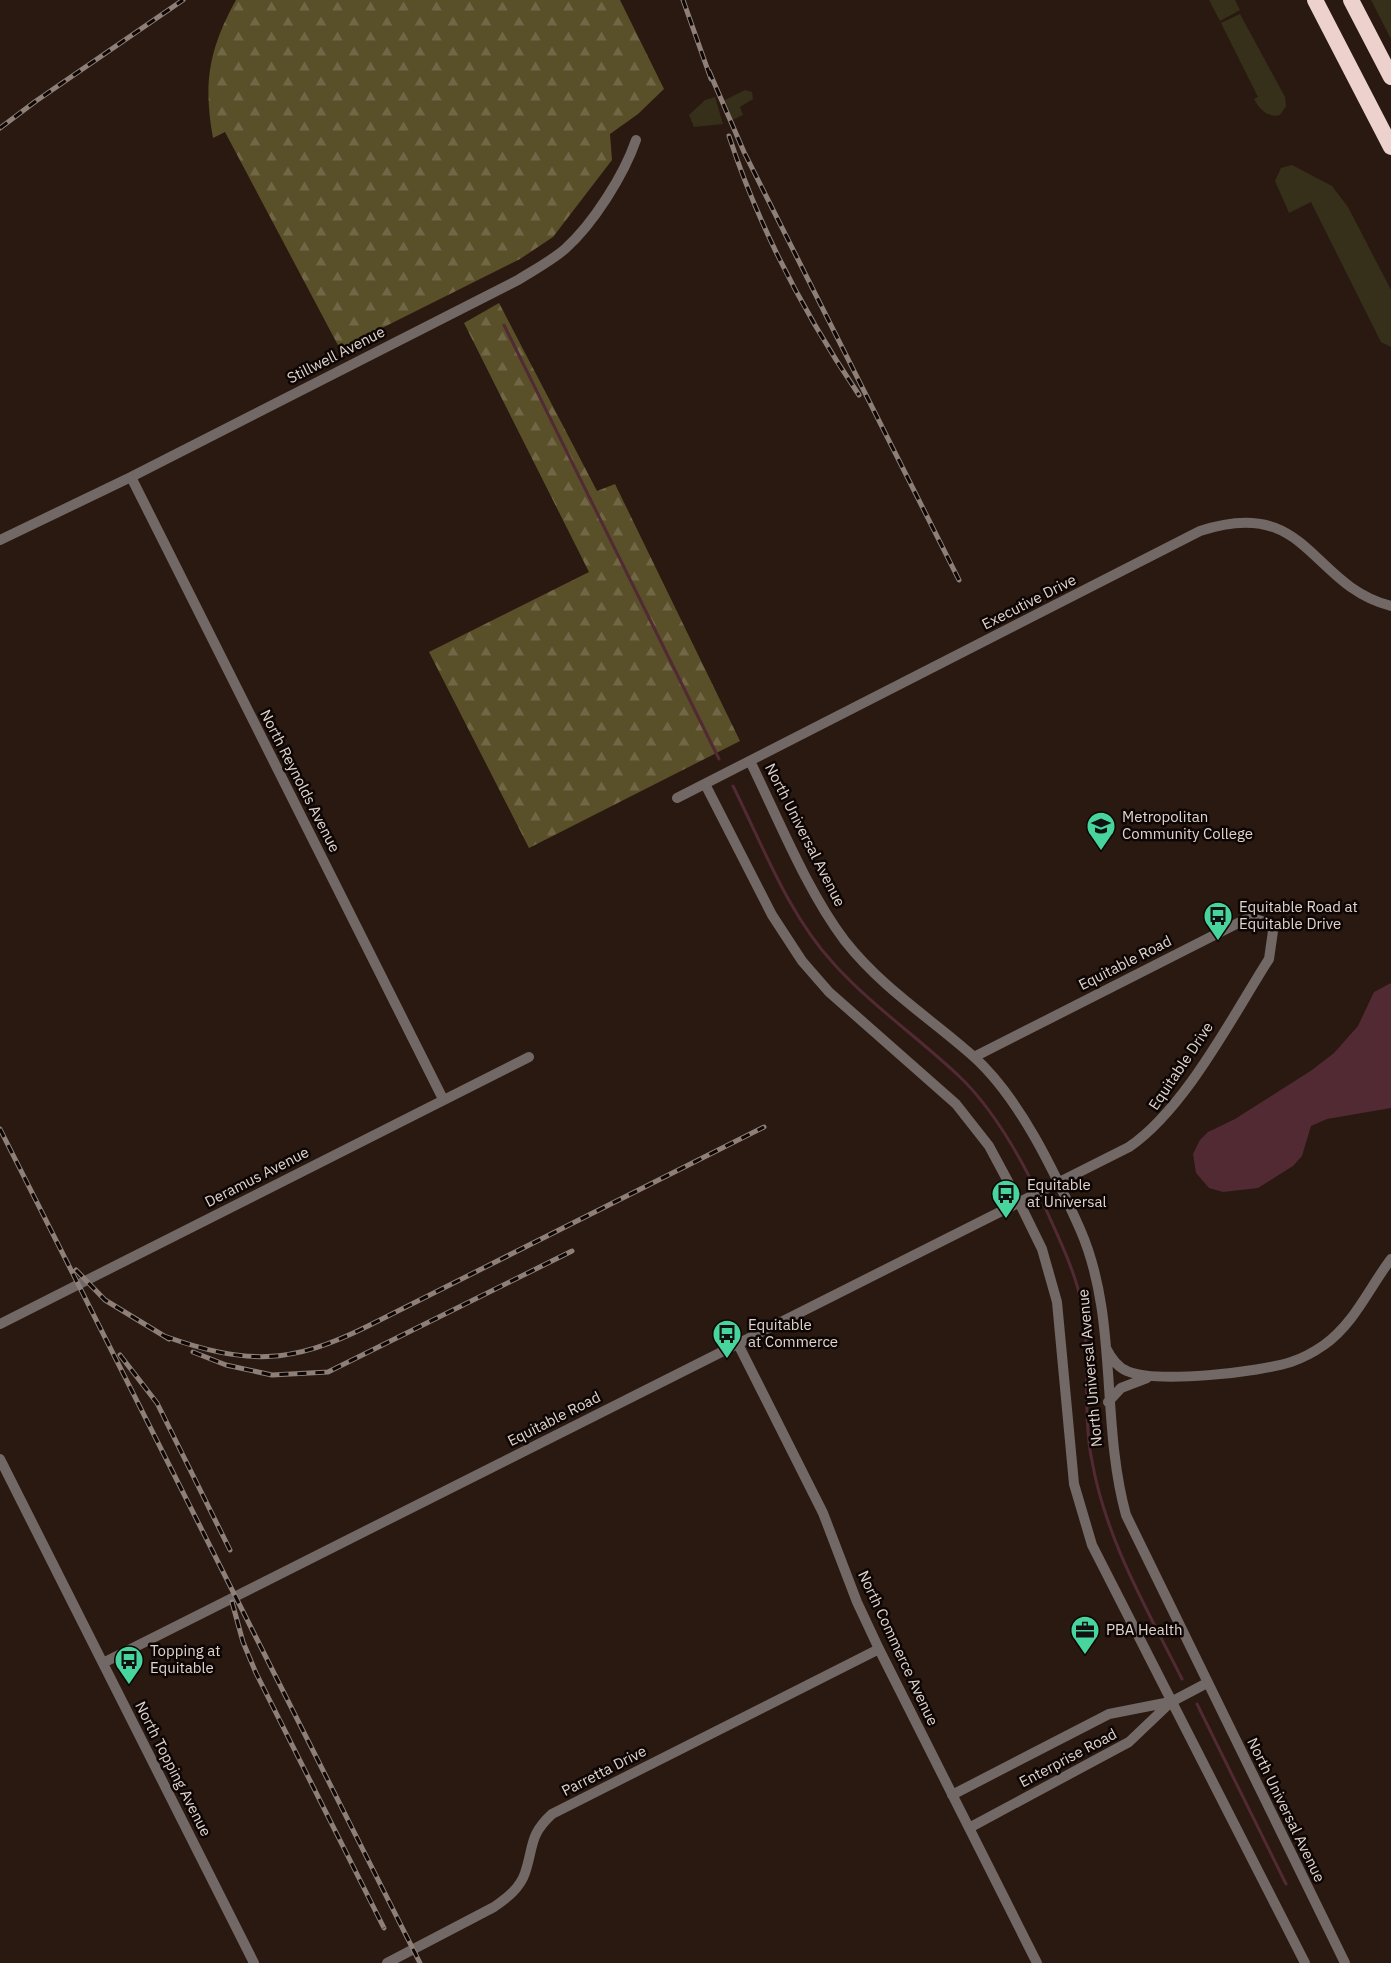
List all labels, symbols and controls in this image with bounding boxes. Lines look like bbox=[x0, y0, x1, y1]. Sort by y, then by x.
street label: Stillwell Avenue bbox=[284, 322, 388, 387]
street label: Executive Drive bbox=[978, 570, 1079, 633]
street label: North Reynolds Avenue bbox=[256, 706, 345, 855]
street label: North Universal Avenue bbox=[761, 760, 850, 910]
place label: Metropolitan Community College bbox=[1122, 807, 1253, 843]
school or university icon: Metropolitan Community College bbox=[1085, 810, 1117, 852]
place label: Equitable Road at Equitable Drive bbox=[1239, 897, 1358, 933]
bus stop icon: Equitable Road at Equitable Drive bbox=[1202, 900, 1234, 942]
street label: Equitable Road bbox=[1075, 931, 1174, 994]
street label: Equitable Drive bbox=[1144, 1018, 1217, 1113]
street label: Deramus Avenue bbox=[202, 1142, 312, 1211]
place label: Equitable at Universal bbox=[1027, 1175, 1107, 1211]
bus stop icon: Equitable at Universal bbox=[990, 1178, 1022, 1220]
street label: North Universal Avenue bbox=[1073, 1288, 1106, 1448]
place label: Equitable at Commerce bbox=[748, 1315, 838, 1351]
bus stop icon: Equitable at Commerce bbox=[711, 1318, 743, 1360]
street label: Equitable Road bbox=[504, 1387, 603, 1450]
street label: North Commerce Avenue bbox=[854, 1567, 943, 1728]
office icon: PBA Health bbox=[1069, 1614, 1101, 1656]
place label: PBA Health bbox=[1106, 1620, 1183, 1639]
place label: Topping at Equitable bbox=[150, 1641, 220, 1677]
bus stop icon: Topping at Equitable bbox=[113, 1644, 145, 1686]
street label: North Topping Avenue bbox=[131, 1698, 216, 1840]
street label: Enterprise Road bbox=[1016, 1724, 1120, 1791]
street label: North Universal Avenue bbox=[1243, 1734, 1330, 1885]
street label: Parretta Drive bbox=[558, 1741, 649, 1800]

